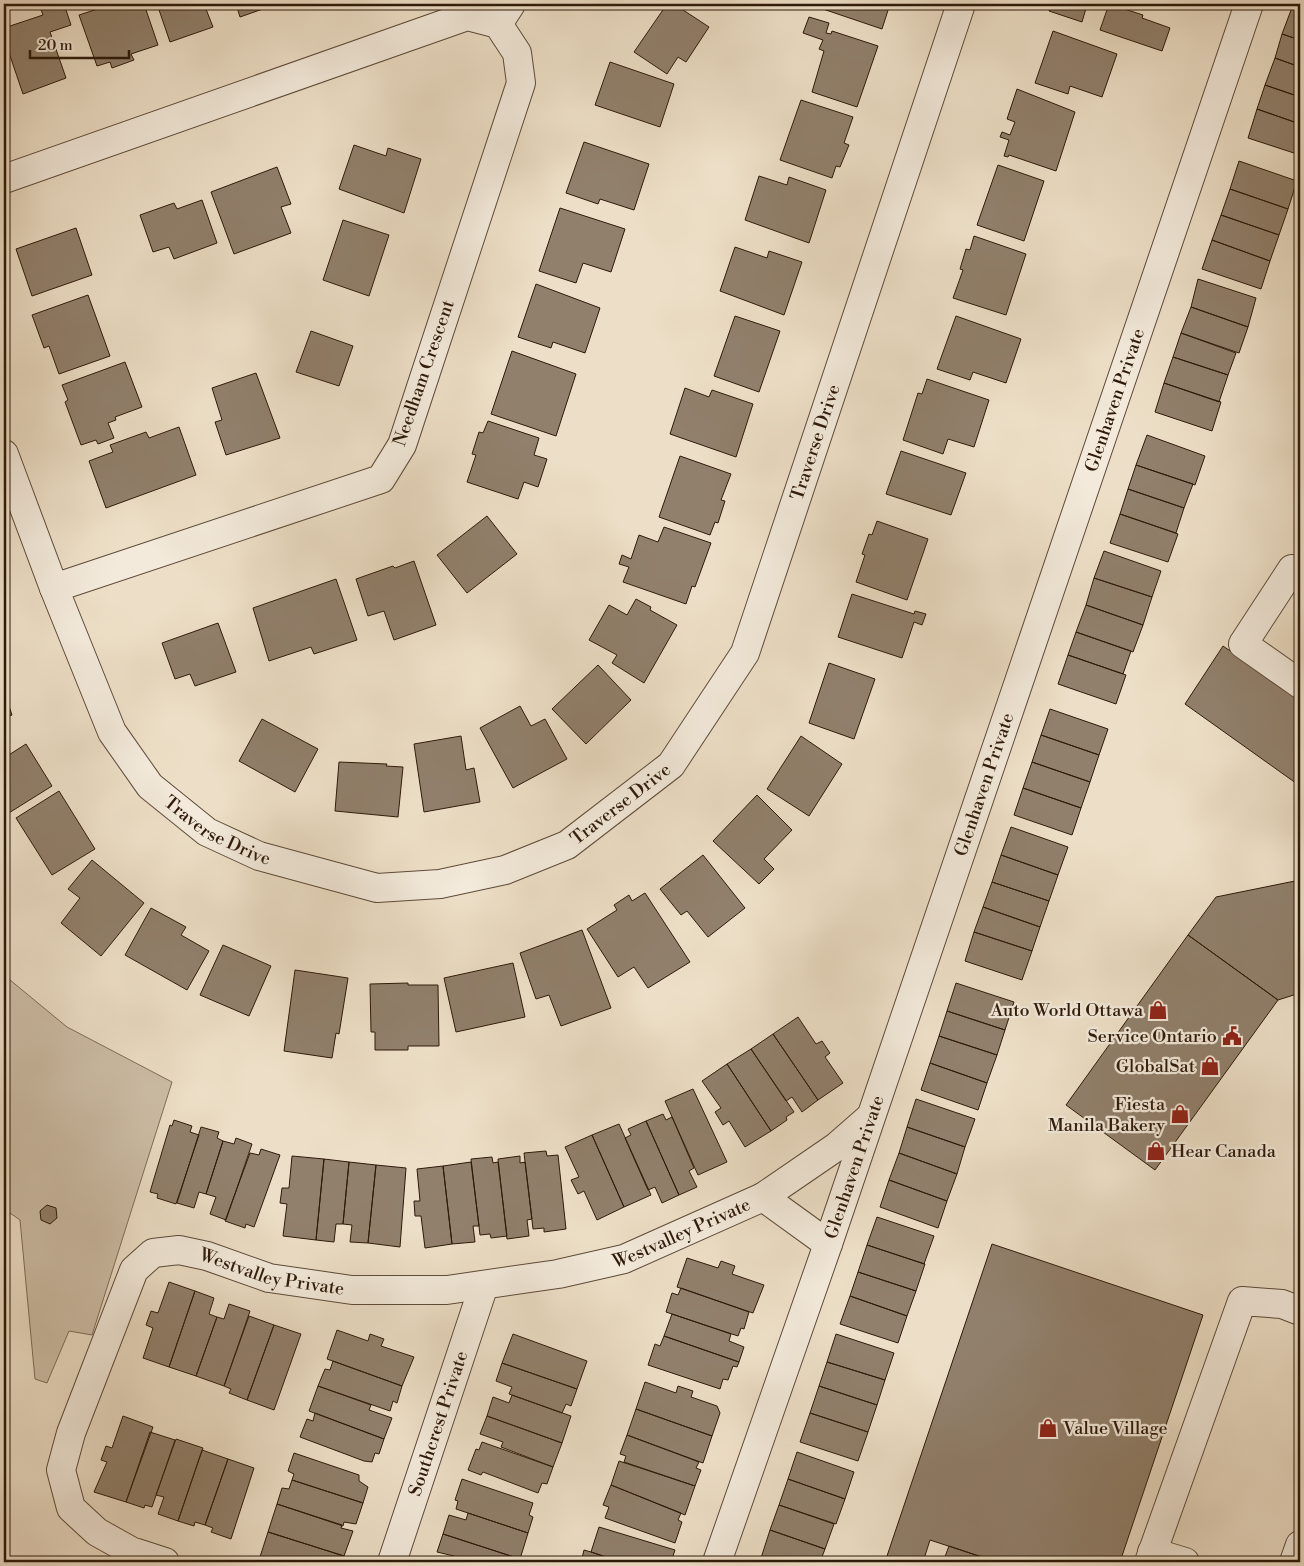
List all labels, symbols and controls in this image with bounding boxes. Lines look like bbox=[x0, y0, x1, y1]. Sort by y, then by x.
scale bar bbox=[30, 28, 129, 60]
text: 20 m bbox=[38, 36, 73, 55]
street label: Needham Crescent bbox=[388, 296, 460, 449]
street label: Glenhaven Private bbox=[1079, 325, 1150, 475]
street label: Traverse Drive bbox=[785, 381, 845, 503]
street label: Glenhaven Private bbox=[949, 710, 1019, 859]
street label: Traverse Drive bbox=[566, 758, 675, 850]
street label: Traverse Drive bbox=[159, 790, 273, 870]
place label: Auto World Ottawa bbox=[990, 999, 1144, 1022]
shop icon: Auto World Ottawa bbox=[1147, 999, 1169, 1021]
place label: Service Ontario bbox=[1088, 1025, 1217, 1048]
public building icon: Service Ontario bbox=[1221, 1025, 1243, 1047]
place label: GlobalSat bbox=[1116, 1055, 1196, 1078]
shop icon: GlobalSat bbox=[1199, 1055, 1221, 1077]
street label: Glenhaven Private bbox=[819, 1092, 889, 1242]
place label: Fiesta Manila Bakery bbox=[1048, 1093, 1166, 1137]
shop icon: Fiesta Manila Bakery bbox=[1169, 1103, 1191, 1125]
shop icon: Hear Canada bbox=[1145, 1140, 1167, 1162]
place label: Hear Canada bbox=[1171, 1140, 1277, 1163]
street label: Westvalley Private bbox=[609, 1193, 754, 1273]
street label: Westvalley Private bbox=[196, 1242, 346, 1300]
street label: Southcrest Private bbox=[403, 1348, 473, 1499]
shop icon: Value Village bbox=[1037, 1417, 1059, 1439]
place label: Value Village bbox=[1062, 1417, 1168, 1440]

